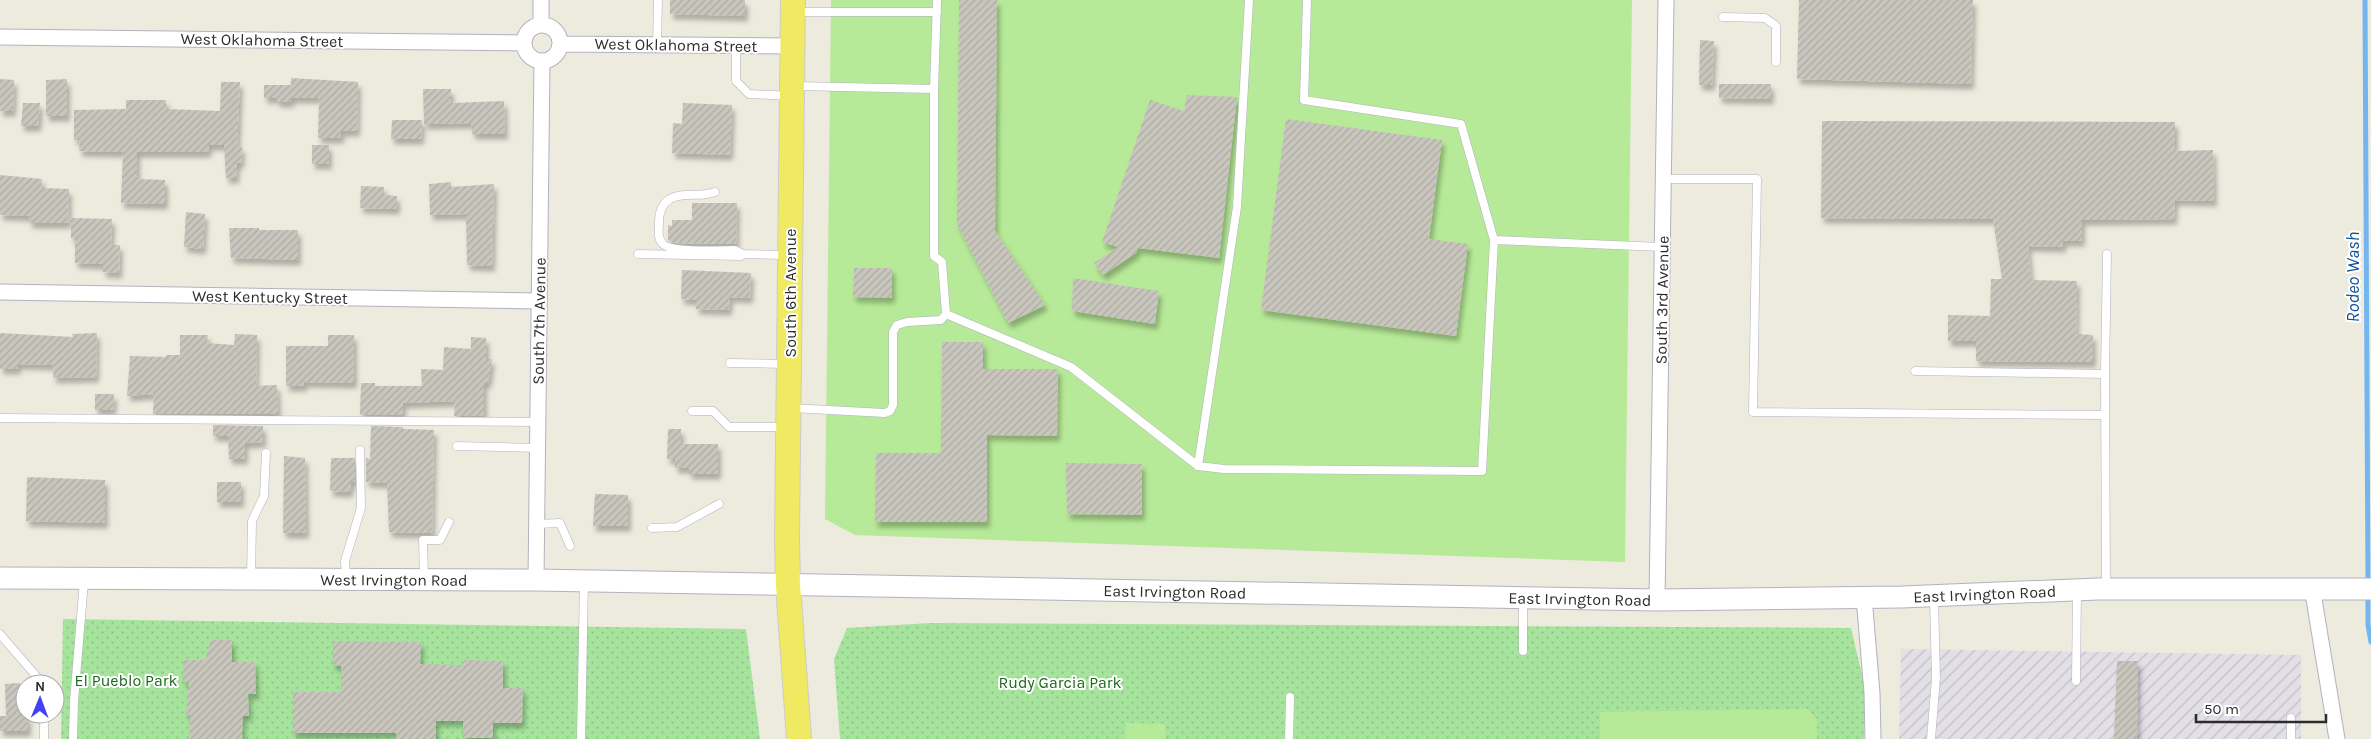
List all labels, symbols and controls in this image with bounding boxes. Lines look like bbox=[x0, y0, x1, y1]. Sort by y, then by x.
street label: West Oklahoma Street bbox=[180, 29, 344, 51]
street label: West Oklahoma Street bbox=[594, 34, 758, 56]
street label: South 6th Avenue bbox=[781, 229, 800, 357]
water label: Rodeo Wash bbox=[2342, 232, 2364, 322]
street label: South 3rd Avenue bbox=[1651, 235, 1673, 365]
street label: South 7th Avenue bbox=[528, 257, 550, 385]
street label: West Kentucky Street bbox=[192, 286, 348, 308]
street label: West Irvington Road bbox=[320, 570, 468, 589]
street label: East Irvington Road bbox=[1103, 581, 1247, 602]
street label: East Irvington Road bbox=[1913, 581, 2057, 606]
street label: East Irvington Road bbox=[1508, 588, 1651, 609]
park label: El Pueblo Park bbox=[75, 671, 178, 690]
park label: Rudy Garcia Park bbox=[998, 673, 1122, 692]
north arrow bbox=[15, 674, 65, 724]
text: N bbox=[35, 678, 45, 695]
scale bar bbox=[2196, 692, 2326, 724]
text: 50 m bbox=[2204, 700, 2239, 718]

